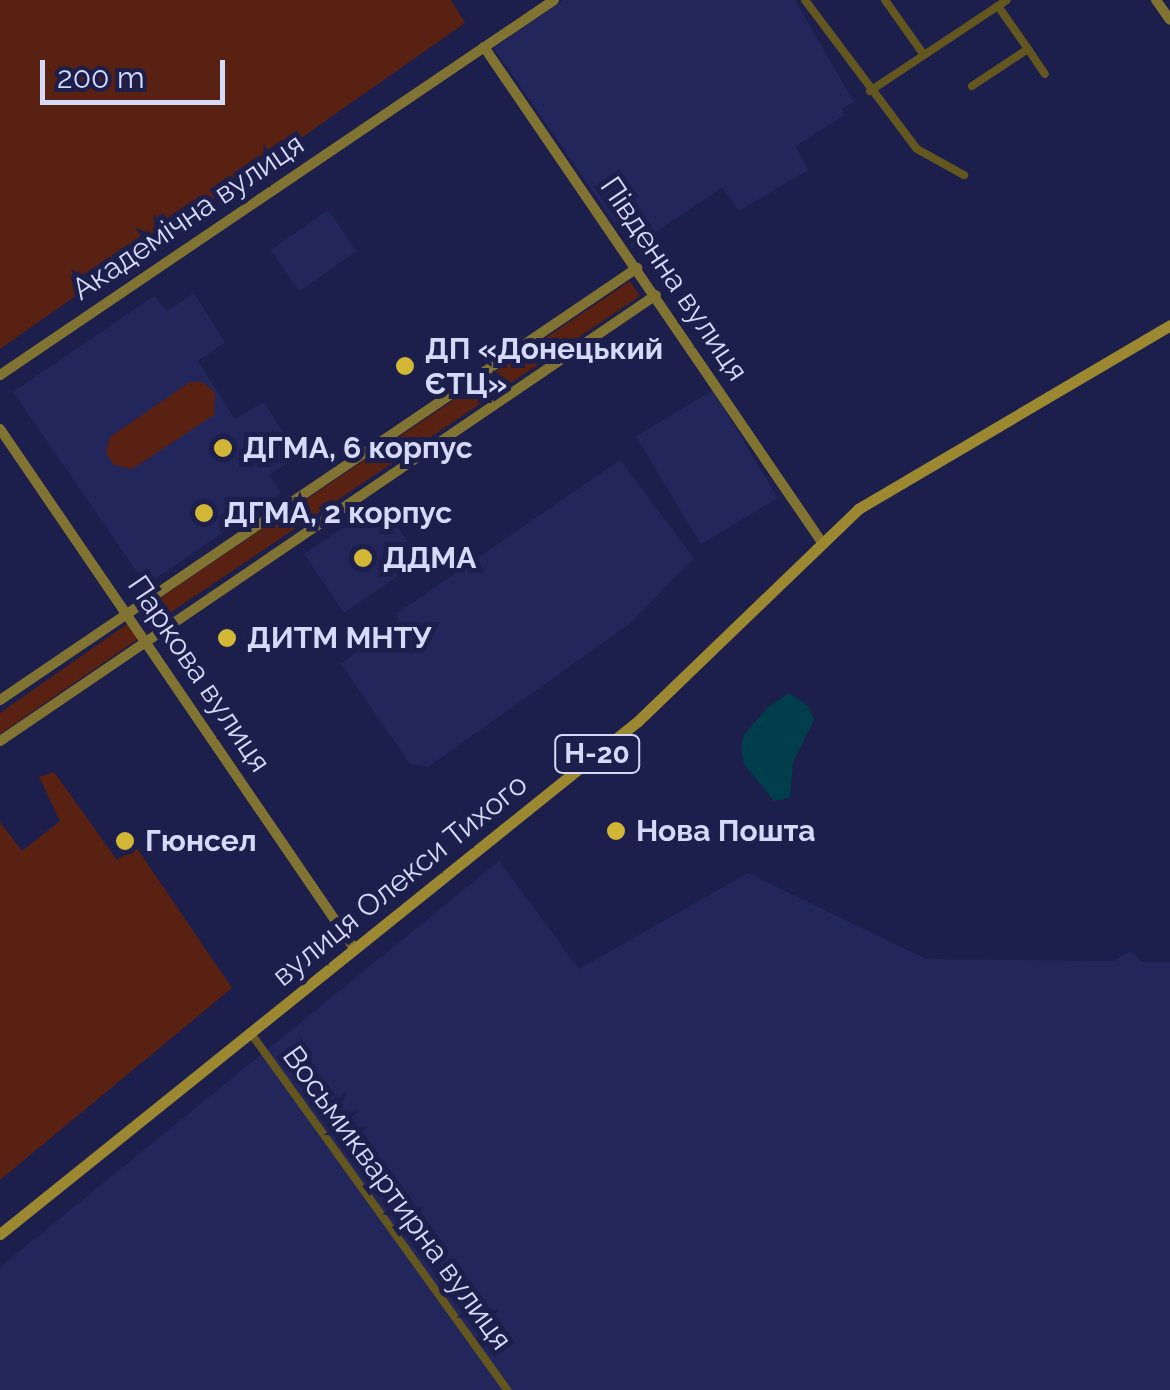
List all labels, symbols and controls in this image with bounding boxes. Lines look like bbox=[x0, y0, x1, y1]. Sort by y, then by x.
scale bar bbox=[45, 40, 230, 102]
text: 200 m bbox=[57, 60, 145, 95]
street label: Академічна вулиця bbox=[65, 126, 311, 308]
street label: Південна вулиця bbox=[593, 170, 755, 388]
place label: ДП «Донецький ЄТЦ» bbox=[425, 331, 663, 402]
marker: ДП «Донецький ЄТЦ» bbox=[394, 355, 416, 377]
place label: ДГМА, 6 корпус bbox=[243, 430, 473, 466]
marker: ДГМА, 6 корпус bbox=[212, 437, 234, 459]
place label: ДГМА, 2 корпус bbox=[224, 495, 452, 531]
marker: ДГМА, 2 корпус bbox=[193, 502, 215, 524]
place label: ДДМА bbox=[383, 540, 476, 576]
marker: ДДМА bbox=[352, 547, 374, 569]
street label: Паркова вулиця bbox=[120, 569, 278, 779]
place label: ДИТМ МНТУ bbox=[247, 620, 431, 656]
marker: ДИТМ МНТУ bbox=[216, 627, 238, 649]
road number: Н-20 bbox=[552, 731, 642, 777]
street label: вулиця Олекси Тихого bbox=[265, 766, 535, 994]
place label: Нова Пошта bbox=[636, 813, 815, 849]
marker: Нова Пошта bbox=[605, 820, 627, 842]
place label: Гюнсел bbox=[145, 823, 257, 859]
marker: Гюнсел bbox=[114, 830, 136, 852]
street label: Восьмиквартирна вулиця bbox=[275, 1039, 519, 1357]

